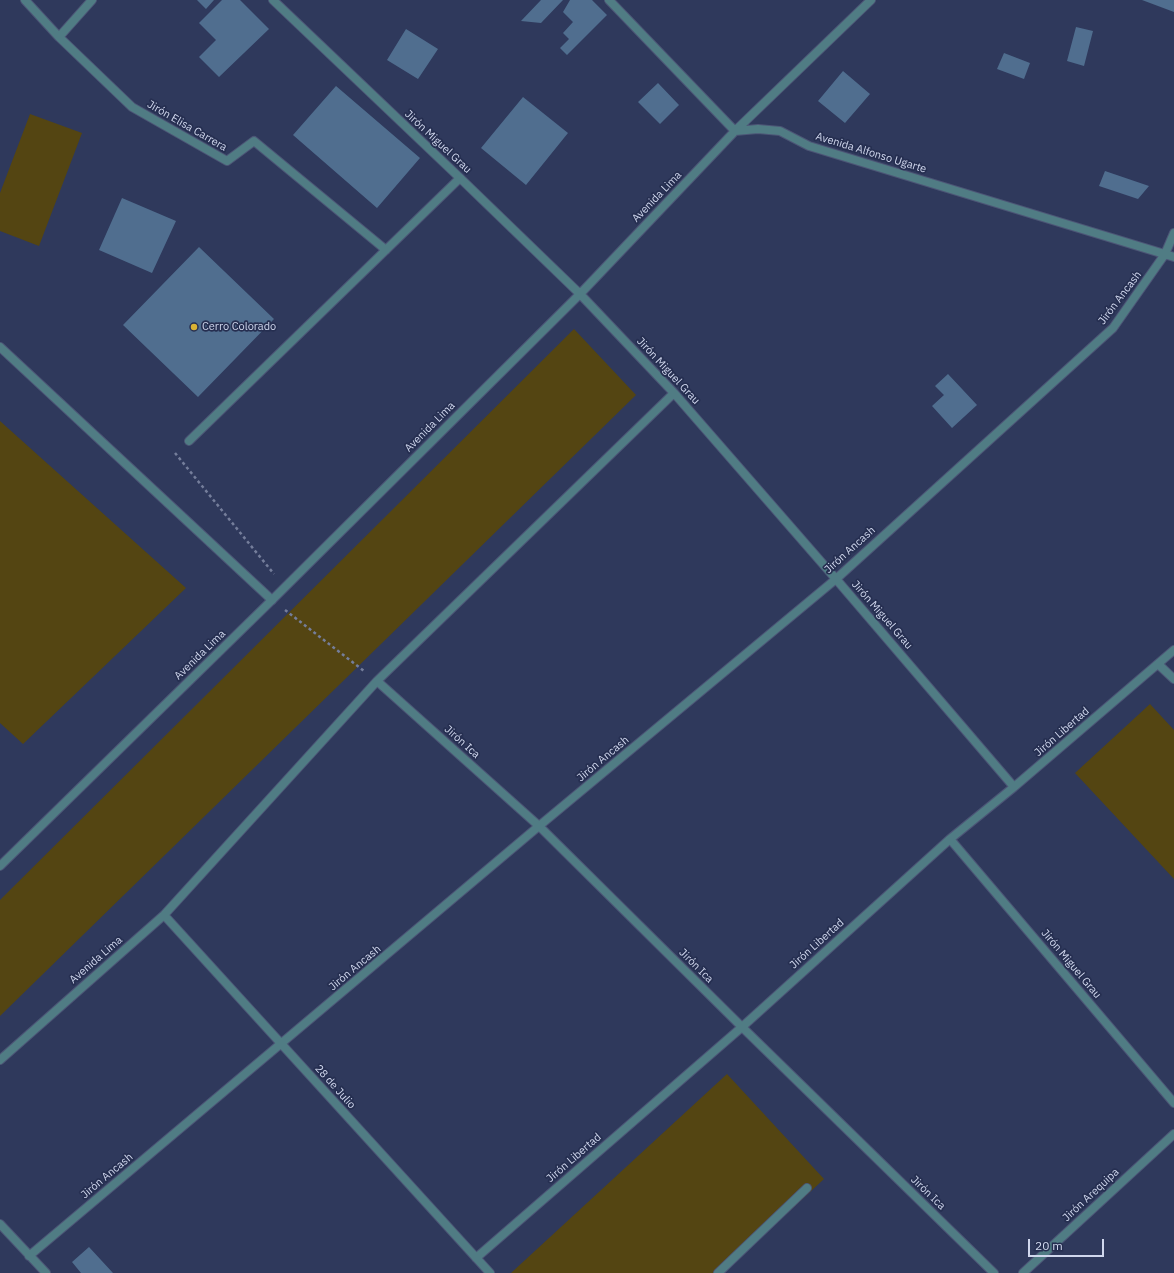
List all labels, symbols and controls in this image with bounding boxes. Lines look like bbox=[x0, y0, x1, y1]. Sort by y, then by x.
street label: Jirón Elisa Carrera bbox=[145, 98, 229, 154]
street label: Jirón Miguel Grau bbox=[402, 108, 474, 176]
street label: Avenida Alfonso Ugarte bbox=[814, 130, 928, 176]
street label: Avenida Lima bbox=[629, 169, 685, 225]
street label: Jirón Ancash bbox=[1096, 269, 1144, 327]
place label: Cerro Colorado bbox=[202, 320, 276, 334]
marker: Cerro Colorado bbox=[189, 322, 199, 332]
street label: Jirón Miguel Grau bbox=[634, 335, 702, 407]
street label: Avenida Lima bbox=[402, 399, 458, 455]
street label: Jirón Ancash bbox=[822, 524, 878, 576]
street label: Jirón Miguel Grau bbox=[849, 578, 915, 652]
street label: Avenida Lima bbox=[172, 627, 228, 683]
street label: Jirón Libertad bbox=[1032, 705, 1092, 759]
street label: Jirón Ica bbox=[442, 723, 482, 761]
street label: Jirón Ancash bbox=[574, 733, 632, 785]
street label: Jirón Libertad bbox=[787, 916, 847, 972]
street label: Jirón Miguel Grau bbox=[1038, 927, 1104, 1001]
street label: Avenida Lima bbox=[67, 933, 125, 987]
street label: Jirón Ancash bbox=[326, 942, 384, 994]
street label: Jirón Ica bbox=[676, 946, 716, 986]
street label: 28 de Julio bbox=[312, 1062, 358, 1112]
street label: Jirón Libertad bbox=[544, 1131, 604, 1185]
street label: Jirón Ancash bbox=[78, 1150, 136, 1202]
street label: Jirón Arequipa bbox=[1060, 1166, 1122, 1224]
street label: Jirón Ica bbox=[908, 1173, 948, 1213]
scale bar bbox=[1030, 1231, 1106, 1257]
text: 20 m bbox=[1035, 1238, 1063, 1253]

